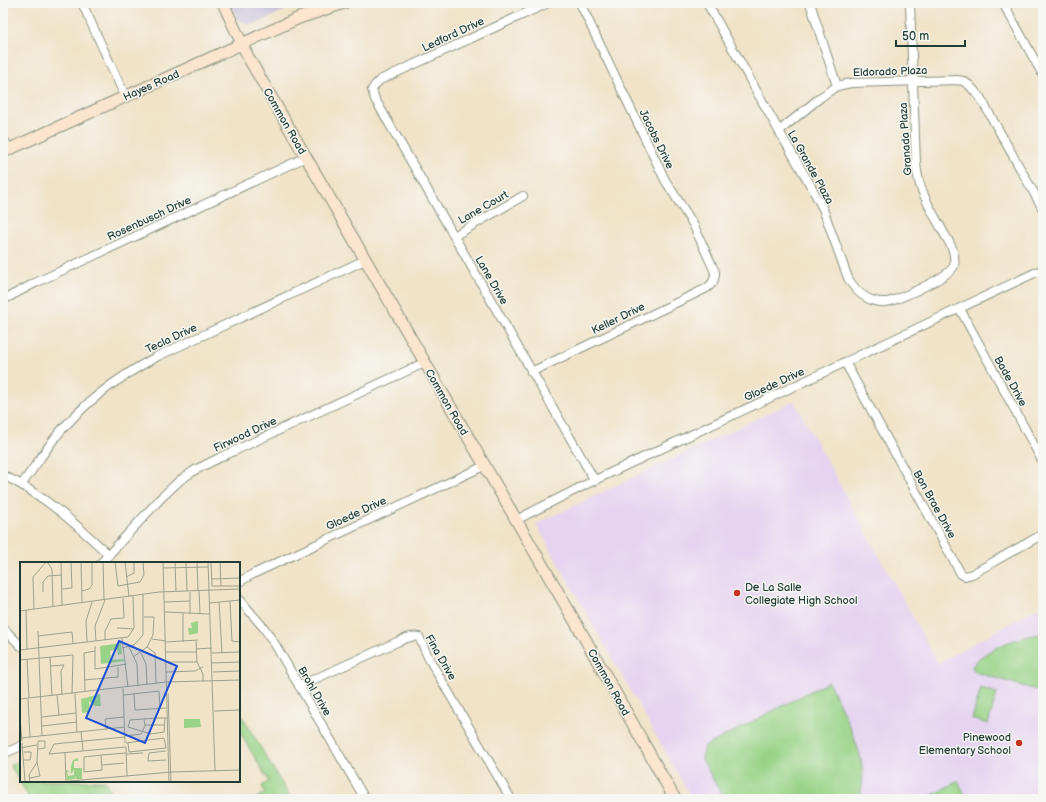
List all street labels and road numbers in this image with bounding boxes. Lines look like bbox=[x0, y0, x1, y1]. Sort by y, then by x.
street label: Ledford Drive bbox=[420, 14, 487, 54]
street label: Eldorado Plaza bbox=[853, 64, 927, 79]
street label: Hayes Road bbox=[121, 67, 181, 104]
street label: Common Road bbox=[260, 86, 309, 157]
street label: Granada Plaza bbox=[896, 102, 915, 176]
street label: Jacobs Drive bbox=[637, 107, 677, 171]
street label: La Grande Plaza bbox=[785, 128, 836, 206]
street label: Lane Court bbox=[456, 188, 511, 227]
street label: Rosenbusch Drive bbox=[105, 193, 194, 244]
street label: Lane Drive bbox=[472, 254, 511, 307]
street label: Keller Drive bbox=[589, 300, 647, 337]
street label: Tecla Drive bbox=[143, 321, 199, 356]
street label: Bade Drive bbox=[991, 354, 1030, 409]
street label: Gloede Drive bbox=[742, 365, 807, 404]
street label: Common Road bbox=[422, 367, 471, 438]
street label: Firwood Drive bbox=[212, 414, 279, 455]
street label: Bon Brae Drive bbox=[910, 468, 959, 541]
street label: Gloede Drive bbox=[324, 494, 389, 533]
street label: Fina Drive bbox=[422, 632, 459, 683]
street label: Common Road bbox=[585, 647, 632, 718]
street label: Brohl Drive bbox=[295, 664, 334, 719]

